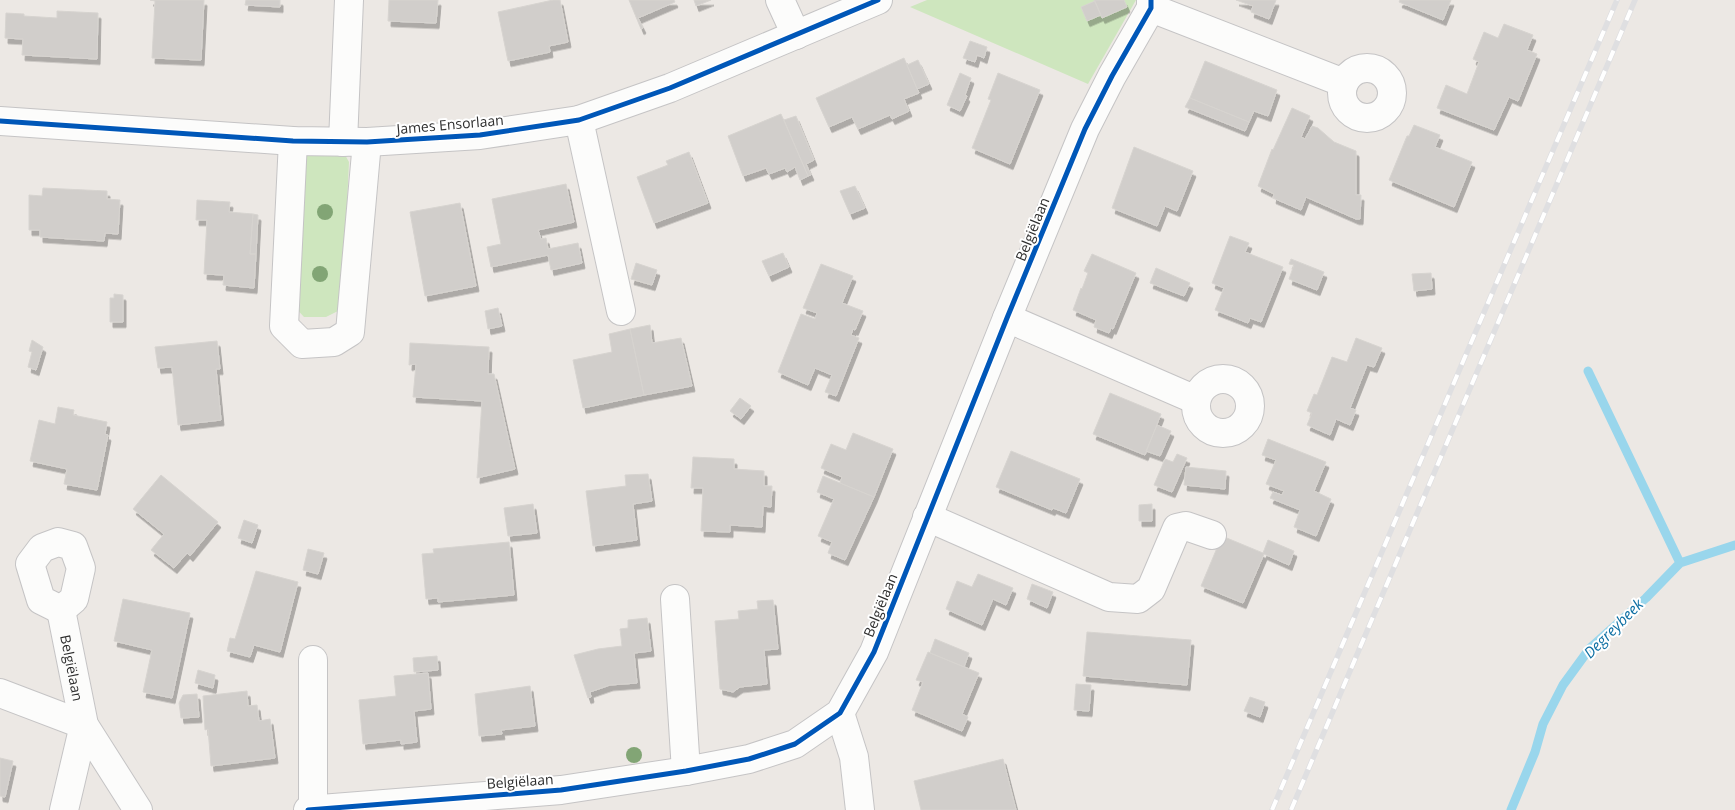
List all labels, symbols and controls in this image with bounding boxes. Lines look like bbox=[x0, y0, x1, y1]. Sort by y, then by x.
street label: James Ensorlaan bbox=[394, 110, 504, 138]
street label: Belgiëlaan bbox=[1011, 194, 1053, 264]
street label: Belgiëlaan bbox=[859, 570, 901, 640]
water label: Degreybeek bbox=[1579, 593, 1648, 662]
street label: Belgiëlaan bbox=[57, 633, 88, 703]
street label: Belgiëlaan bbox=[486, 769, 554, 793]

